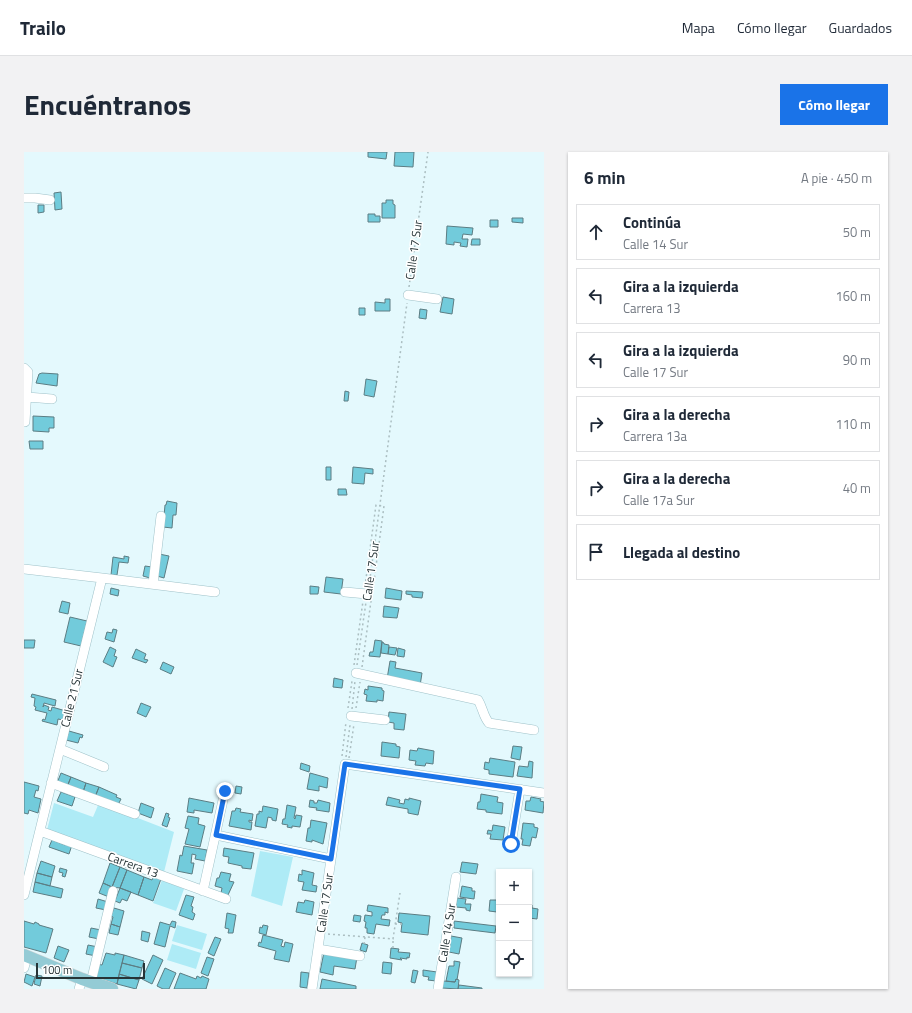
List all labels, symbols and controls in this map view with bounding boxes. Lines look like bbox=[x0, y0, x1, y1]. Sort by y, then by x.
text: Trailo bbox=[20, 13, 66, 42]
text: Mapa bbox=[682, 17, 715, 38]
text: Cómo llegar bbox=[737, 17, 807, 38]
text: Guardados bbox=[829, 17, 892, 38]
text: Encuéntranos bbox=[24, 83, 191, 126]
button: Cómo llegar bbox=[780, 84, 888, 125]
text: 6 min bbox=[584, 165, 625, 191]
text: A pie · 450 m bbox=[801, 168, 872, 188]
text: Continúa bbox=[623, 211, 681, 234]
street label: Calle 17 Sur bbox=[400, 219, 427, 281]
icon: ahead bbox=[585, 221, 607, 243]
text: 50 m bbox=[843, 222, 871, 242]
text: Calle 14 Sur bbox=[623, 234, 688, 254]
text: Gira a la izquierda bbox=[623, 275, 739, 298]
icon: left bbox=[585, 285, 607, 307]
text: 160 m bbox=[835, 286, 871, 306]
text: Carrera 13 bbox=[623, 298, 680, 318]
text: Gira a la izquierda bbox=[623, 339, 739, 362]
icon: left bbox=[585, 349, 607, 371]
text: 90 m bbox=[843, 350, 871, 370]
text: Calle 17 Sur bbox=[623, 362, 688, 382]
text: Gira a la derecha bbox=[623, 403, 730, 426]
icon: right bbox=[585, 413, 607, 435]
text: 110 m bbox=[835, 414, 871, 434]
text: Carrera 13a bbox=[623, 426, 687, 446]
text: Gira a la derecha bbox=[623, 467, 730, 490]
icon: right bbox=[585, 477, 607, 499]
text: 40 m bbox=[843, 478, 871, 498]
text: Calle 17a Sur bbox=[623, 490, 694, 510]
street label: Calle 17 Sur bbox=[357, 540, 384, 602]
icon: arrive bbox=[585, 541, 607, 563]
text: Llegada al destino bbox=[623, 541, 740, 564]
street label: Calle 21 Sur bbox=[55, 667, 88, 729]
route end bbox=[216, 782, 234, 800]
route start bbox=[502, 835, 520, 853]
street label: Carrera 13 bbox=[105, 847, 161, 883]
map controls bbox=[496, 869, 532, 977]
button: + bbox=[496, 869, 532, 905]
street label: Calle 17 Sur bbox=[311, 872, 338, 934]
street label: Calle 14 Sur bbox=[432, 902, 461, 964]
button: − bbox=[496, 905, 532, 941]
button: locate bbox=[496, 941, 532, 977]
scale bar bbox=[36, 961, 145, 980]
text: 100 m bbox=[42, 962, 72, 978]

